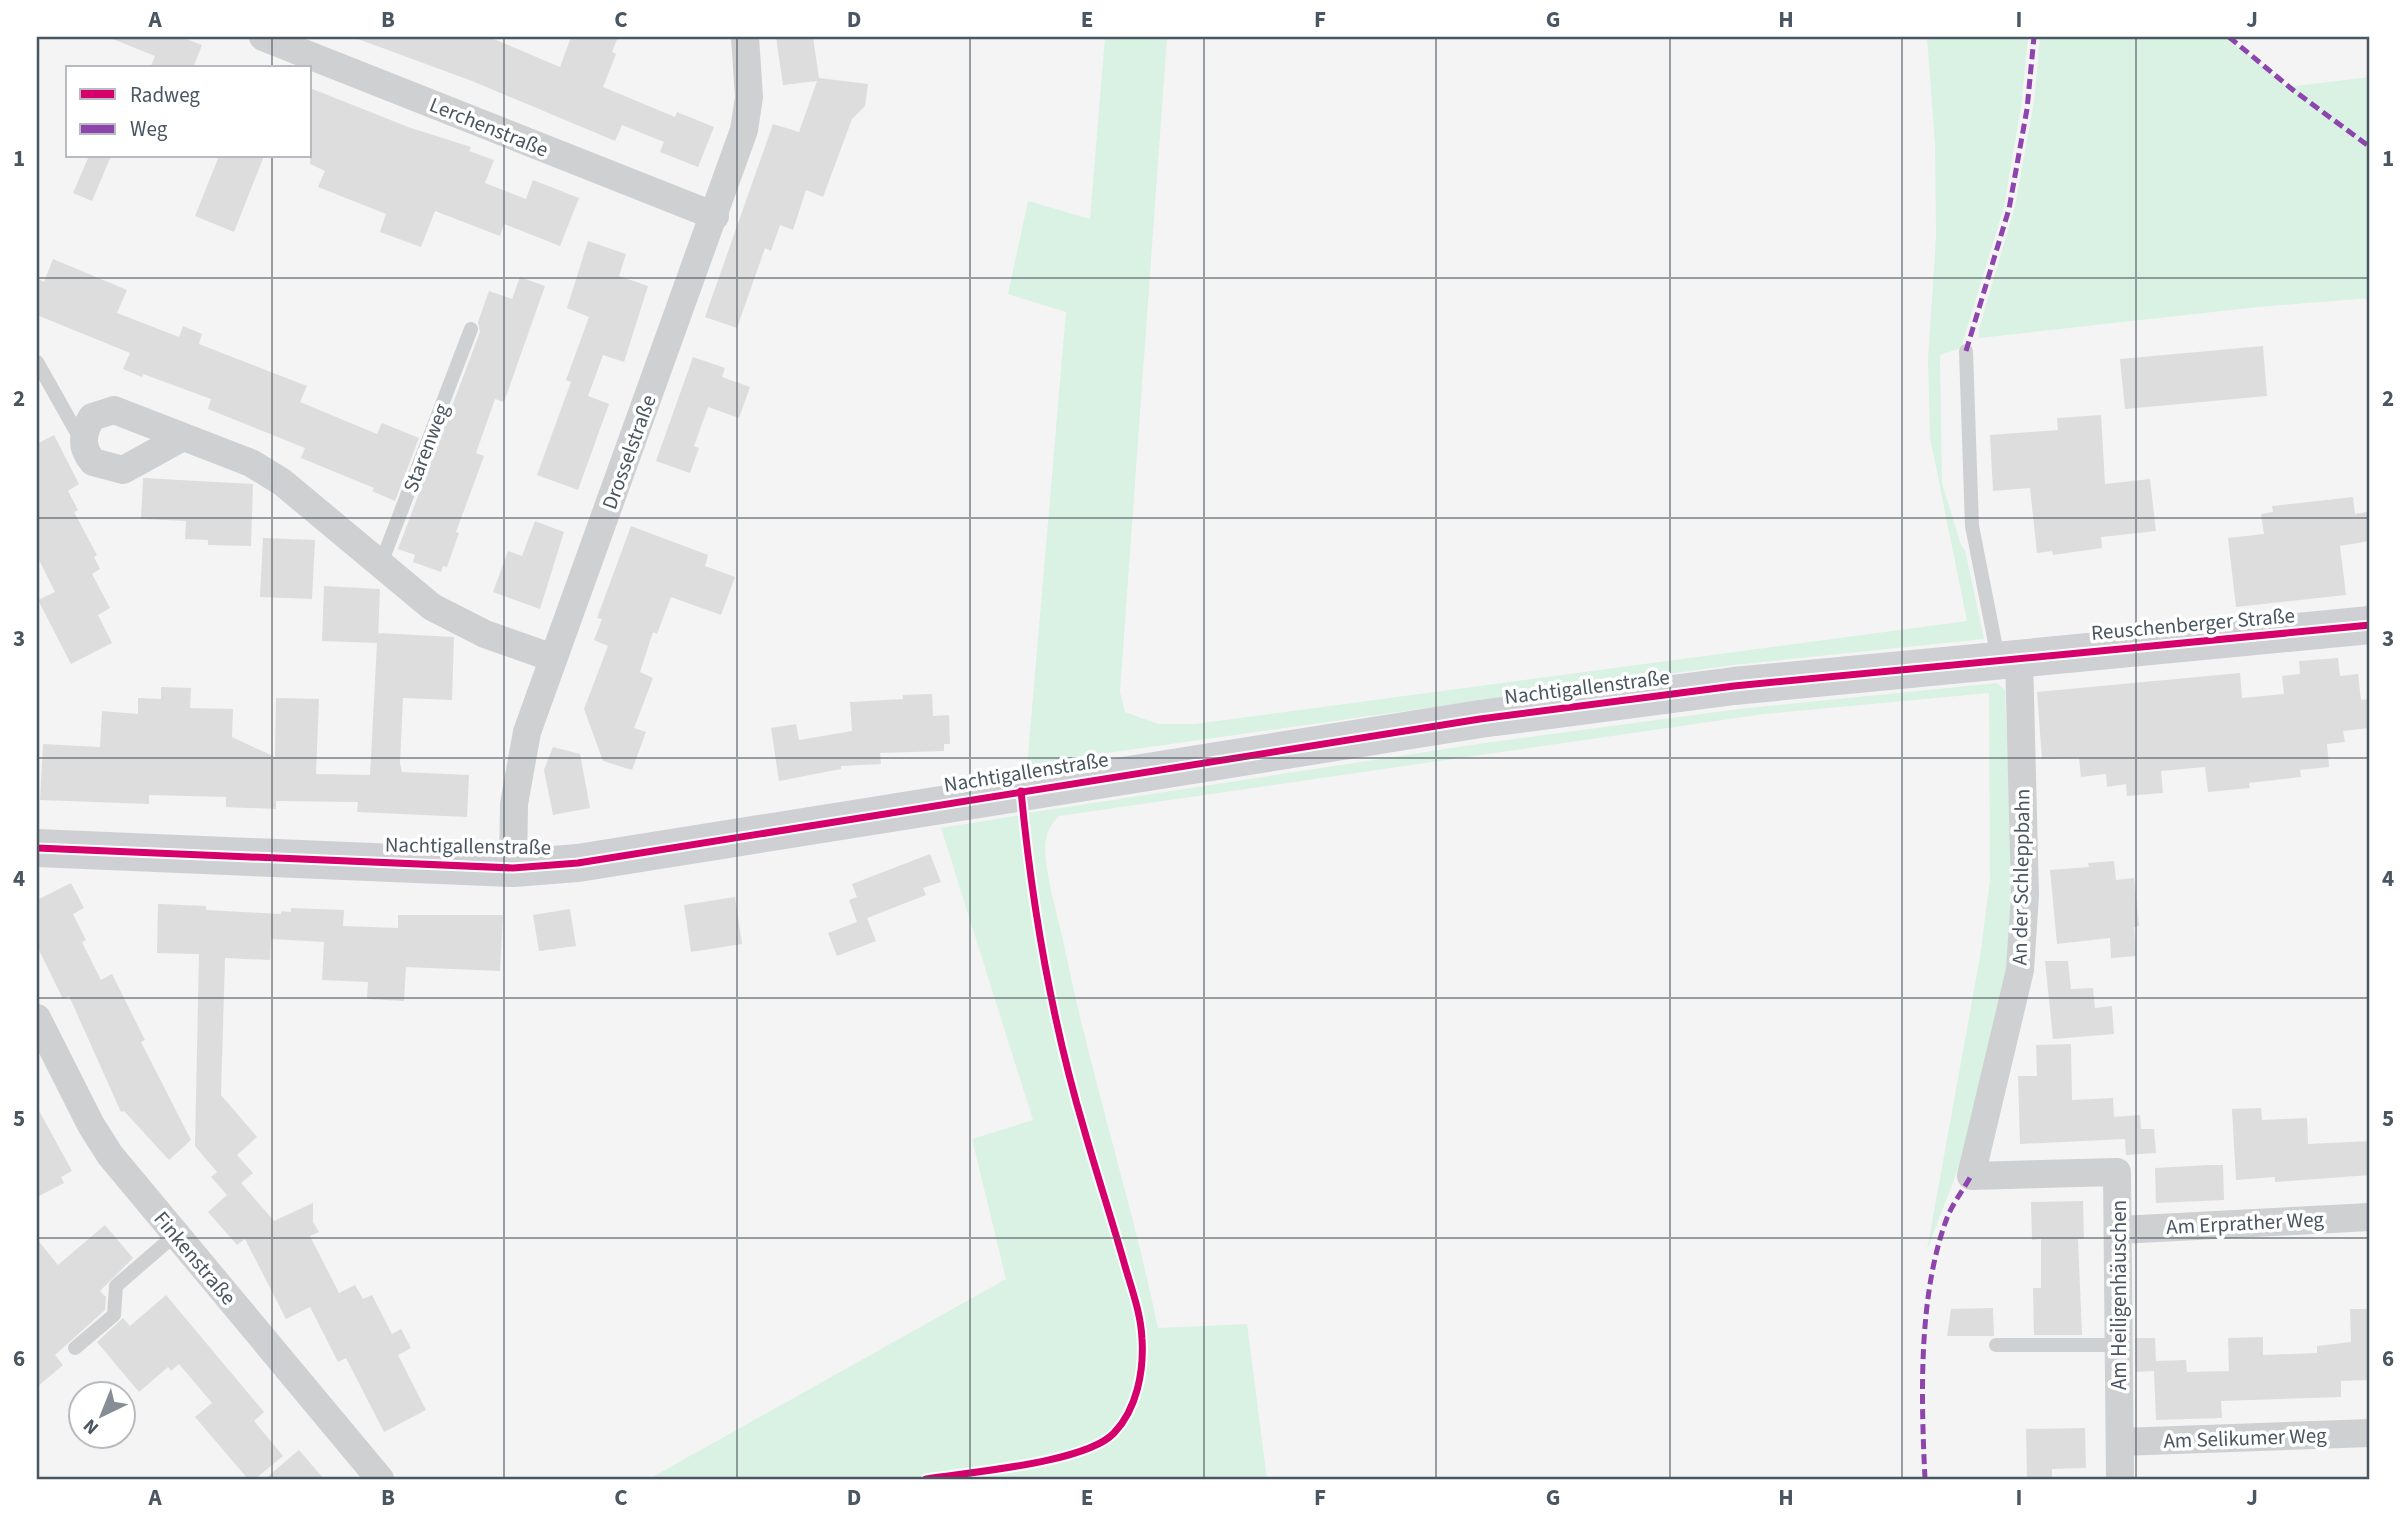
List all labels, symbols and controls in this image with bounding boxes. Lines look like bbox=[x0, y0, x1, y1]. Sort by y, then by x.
text: A bbox=[147, 3, 162, 36]
text: B bbox=[381, 3, 395, 36]
text: C bbox=[614, 3, 628, 36]
text: D bbox=[847, 3, 861, 36]
text: E bbox=[1081, 3, 1093, 36]
text: F bbox=[1314, 3, 1326, 36]
text: G bbox=[1546, 3, 1560, 36]
text: H bbox=[1778, 3, 1794, 36]
text: I bbox=[2016, 3, 2022, 36]
text: J bbox=[2246, 3, 2258, 36]
legend bbox=[66, 66, 312, 158]
text: Radweg bbox=[130, 80, 200, 110]
street label: Lerchenstraße bbox=[425, 90, 553, 164]
text: Weg bbox=[130, 114, 168, 144]
text: 1 bbox=[13, 142, 25, 175]
text: 1 bbox=[2382, 142, 2394, 175]
text: 2 bbox=[13, 382, 25, 415]
text: 2 bbox=[2382, 382, 2394, 415]
street label: Drosselstraße bbox=[594, 390, 664, 514]
street label: Starenweg bbox=[395, 399, 457, 497]
street label: Reuschenberger Straße bbox=[2090, 600, 2296, 648]
text: 3 bbox=[13, 622, 25, 655]
text: 3 bbox=[2382, 622, 2394, 655]
street label: Nachtigallenstraße bbox=[1503, 662, 1671, 712]
street label: Nachtigallenstraße bbox=[942, 744, 1110, 800]
street label: An der Schleppbahn bbox=[2004, 788, 2038, 966]
street label: Nachtigallenstraße bbox=[385, 830, 551, 862]
text: 4 bbox=[13, 862, 25, 895]
text: 4 bbox=[2382, 862, 2394, 895]
text: 5 bbox=[13, 1102, 25, 1135]
text: 5 bbox=[2382, 1102, 2394, 1135]
street label: Am Heiligenhäuschen bbox=[2104, 1200, 2134, 1390]
street label: Am Erprather Weg bbox=[2165, 1204, 2325, 1242]
street label: Finkenstraße bbox=[147, 1205, 243, 1311]
text: 6 bbox=[13, 1342, 25, 1375]
text: 6 bbox=[2382, 1342, 2394, 1375]
north arrow bbox=[66, 1380, 136, 1450]
text: N bbox=[78, 1412, 105, 1441]
street label: Am Selikumer Weg bbox=[2163, 1420, 2328, 1456]
text: A bbox=[147, 1481, 162, 1514]
text: B bbox=[381, 1481, 395, 1514]
text: C bbox=[614, 1481, 628, 1514]
text: D bbox=[847, 1481, 861, 1514]
text: E bbox=[1081, 1481, 1093, 1514]
text: F bbox=[1314, 1481, 1326, 1514]
text: G bbox=[1546, 1481, 1560, 1514]
text: H bbox=[1778, 1481, 1794, 1514]
text: I bbox=[2016, 1481, 2022, 1514]
text: J bbox=[2246, 1481, 2258, 1514]

